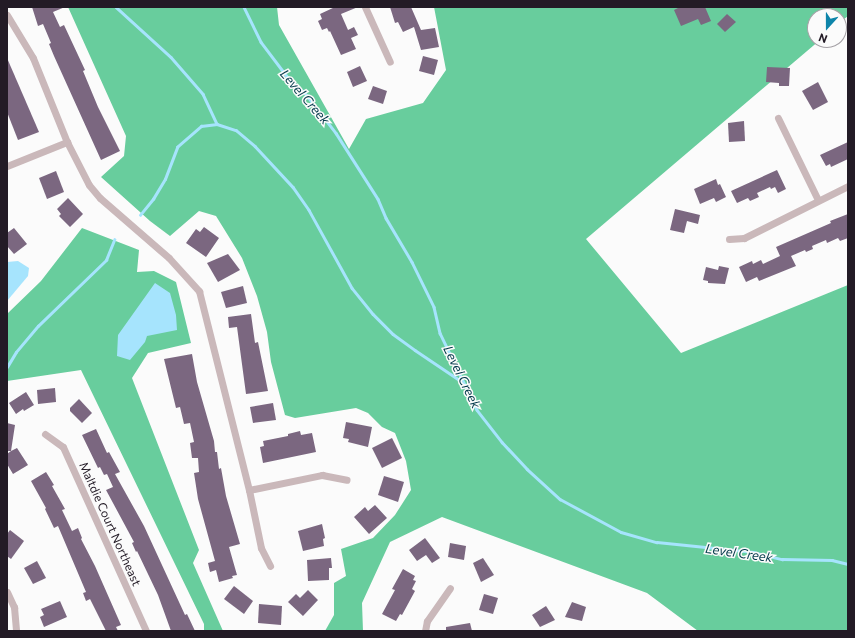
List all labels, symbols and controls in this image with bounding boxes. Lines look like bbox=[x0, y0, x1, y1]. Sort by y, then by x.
north arrow bbox=[807, 8, 847, 48]
text: N bbox=[817, 31, 829, 46]
water label: Level Creek bbox=[277, 66, 333, 128]
water label: Level Creek bbox=[440, 343, 484, 411]
street label: Maltdie Court Northeast bbox=[76, 460, 144, 588]
water label: Level Creek bbox=[704, 541, 774, 565]

